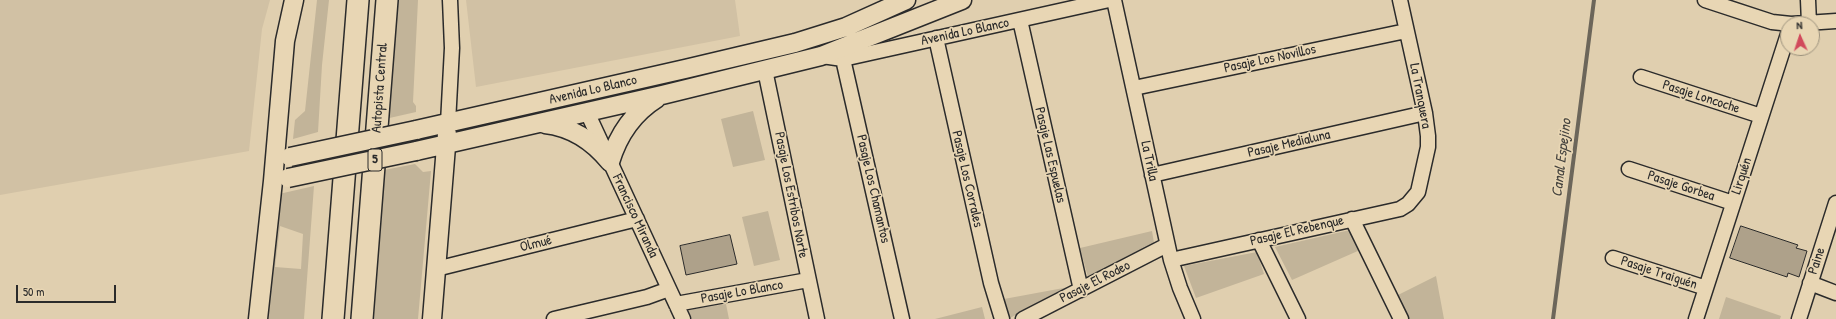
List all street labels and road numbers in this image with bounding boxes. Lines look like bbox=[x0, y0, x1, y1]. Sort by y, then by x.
street label: Avenida Lo Blanco bbox=[920, 14, 1010, 50]
street label: Pasaje Los Novillos bbox=[1223, 41, 1317, 77]
street label: Autopista Central bbox=[368, 43, 392, 133]
street label: La Tranquera bbox=[1405, 62, 1435, 130]
street label: Avenida Lo Blanco bbox=[548, 72, 638, 108]
street label: Pasaje Loncoche bbox=[1660, 77, 1742, 117]
street label: Pasaje Las Espuelas bbox=[1031, 105, 1069, 205]
street label: Pasaje Medialuna bbox=[1246, 126, 1332, 162]
street label: Pasaje Los Corrales bbox=[948, 129, 986, 229]
street label: Pasaje Los Estribos Norte bbox=[770, 130, 812, 260]
street label: Pasaje Los Chamantos bbox=[852, 133, 894, 245]
street label: La Trilla bbox=[1137, 139, 1161, 183]
road number: 5 bbox=[368, 149, 382, 171]
street label: Lirquén bbox=[1728, 155, 1756, 197]
street label: Pasaje Gorbea bbox=[1645, 167, 1717, 205]
street label: Francisco Miranda bbox=[608, 172, 662, 260]
street label: Pasaje El Rebenque bbox=[1249, 212, 1345, 250]
street label: Olmué bbox=[518, 232, 554, 256]
street label: Paine bbox=[1805, 245, 1829, 277]
street label: Pasaje Traiguén bbox=[1619, 253, 1699, 293]
street label: Pasaje El Rodeo bbox=[1057, 257, 1133, 307]
street label: Pasaje Lo Blanco bbox=[700, 277, 784, 307]

